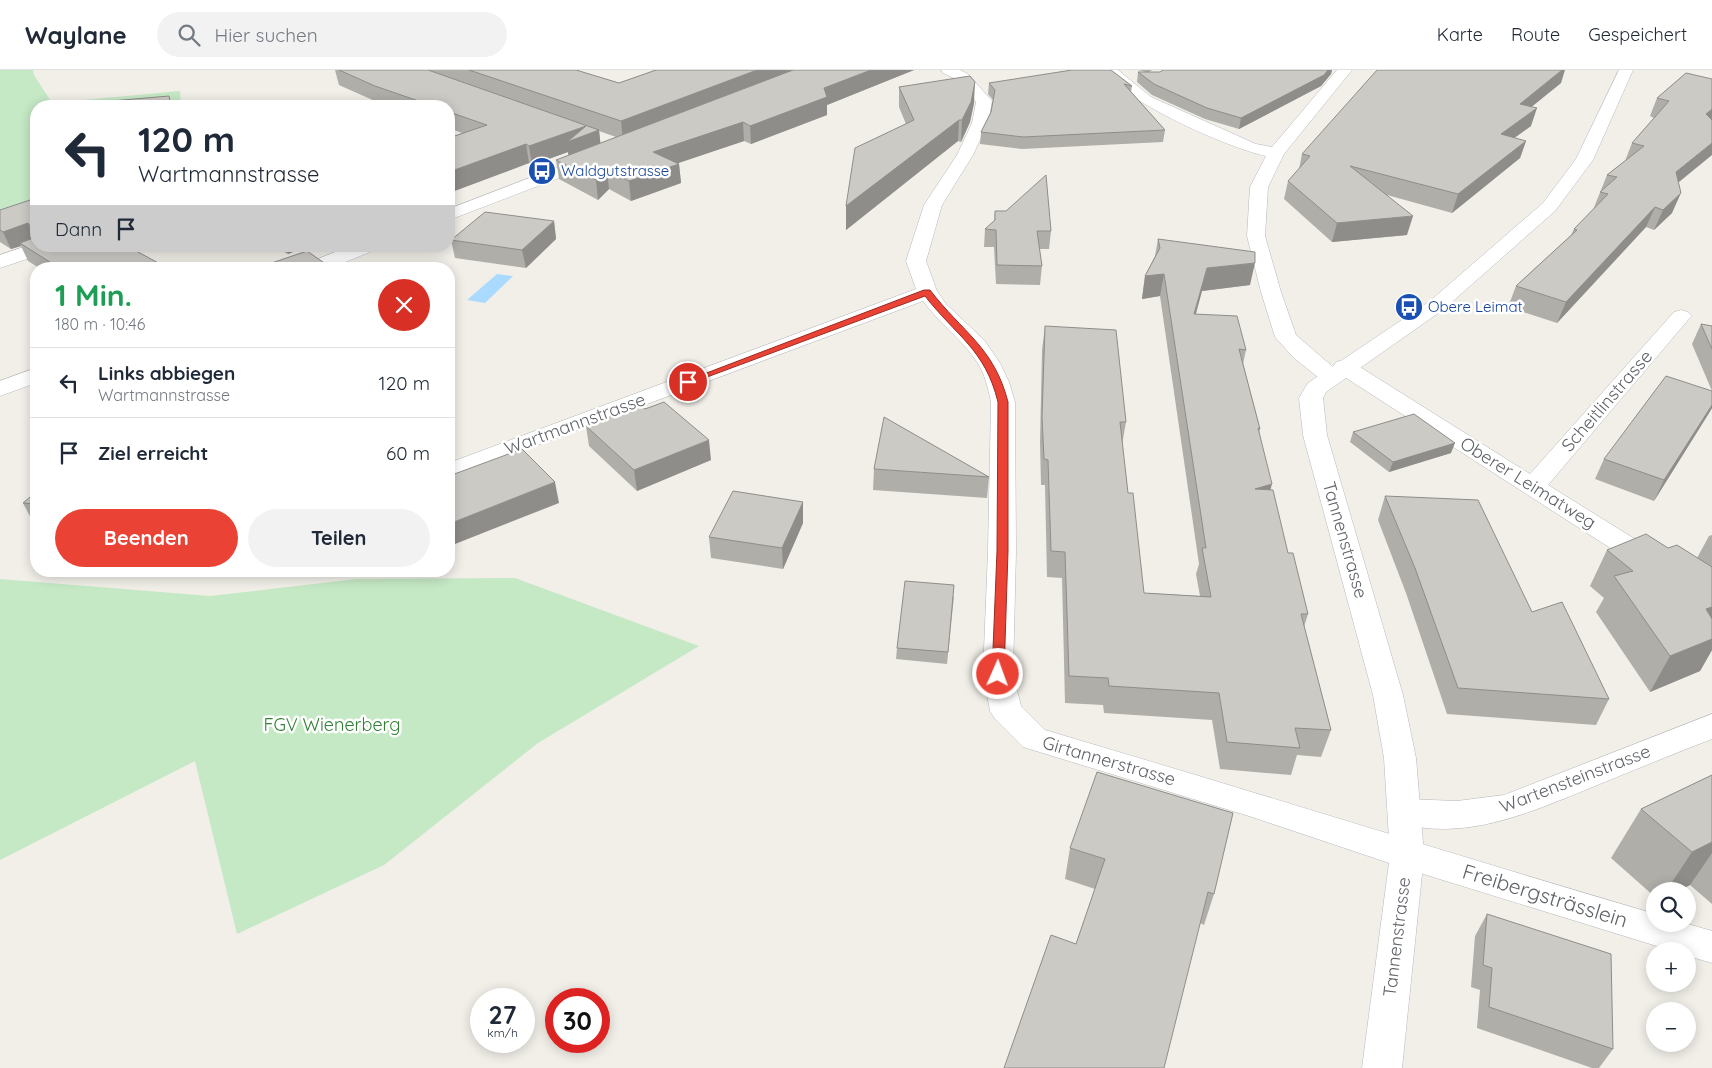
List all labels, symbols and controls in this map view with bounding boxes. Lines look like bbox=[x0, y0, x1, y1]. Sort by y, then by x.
search box bbox=[157, 12, 507, 57]
text: Waylane bbox=[25, 20, 127, 50]
icon: search bbox=[175, 21, 203, 49]
text: Hier suchen bbox=[215, 23, 318, 47]
text: Karte bbox=[1437, 23, 1483, 46]
text: Route bbox=[1511, 23, 1560, 46]
text: Gespeichert bbox=[1588, 23, 1687, 46]
text: 120 m bbox=[138, 117, 235, 161]
icon: left bbox=[55, 120, 120, 185]
bus stop icon: Waldgutstrasse bbox=[527, 156, 557, 186]
text: Wartmannstrasse bbox=[138, 160, 320, 188]
place label: Waldgutstrasse bbox=[561, 161, 669, 180]
icon: arrive bbox=[112, 215, 140, 243]
text: Dann bbox=[55, 217, 102, 241]
text: 1 Min. bbox=[55, 276, 132, 314]
button: close bbox=[378, 279, 430, 331]
bus stop icon: Obere Leimat bbox=[1394, 292, 1424, 322]
place label: Obere Leimat bbox=[1428, 297, 1523, 316]
text: 180 m · 10:46 bbox=[55, 314, 145, 334]
street label: Scheitlinstrasse bbox=[1556, 345, 1657, 456]
text: Links abbiegen bbox=[98, 361, 235, 385]
pin bbox=[667, 361, 709, 403]
icon: arrive bbox=[674, 368, 702, 396]
icon: left bbox=[55, 369, 83, 397]
text: 120 m bbox=[379, 371, 430, 395]
text: Wartmannstrasse bbox=[98, 385, 230, 405]
street label: Wartmannstrasse bbox=[501, 387, 649, 460]
street label: Oberer Leimatweg bbox=[1456, 431, 1601, 534]
icon: arrive bbox=[55, 439, 83, 467]
text: Ziel erreicht bbox=[98, 441, 208, 465]
text: 60 m bbox=[386, 441, 430, 465]
street label: Tannenstrasse bbox=[1318, 479, 1373, 601]
button: Beenden bbox=[55, 509, 238, 567]
button: Teilen bbox=[248, 509, 430, 567]
position arrow bbox=[971, 647, 1023, 699]
park label: FGV Wienerberg bbox=[263, 713, 401, 736]
street label: Girtannerstrasse bbox=[1040, 731, 1178, 791]
street label: Wartensteinstrasse bbox=[1496, 739, 1654, 818]
street label: Freibergsträsslein bbox=[1460, 858, 1631, 933]
street label: Tannenstrasse bbox=[1378, 876, 1415, 998]
map controls bbox=[1646, 882, 1696, 1052]
button: search bbox=[1646, 882, 1696, 932]
button: + bbox=[1646, 942, 1696, 992]
speed limit sign: 30 bbox=[545, 988, 610, 1053]
text: 27 bbox=[489, 999, 516, 1030]
button: − bbox=[1646, 1002, 1696, 1052]
text: km/h bbox=[487, 1025, 518, 1040]

